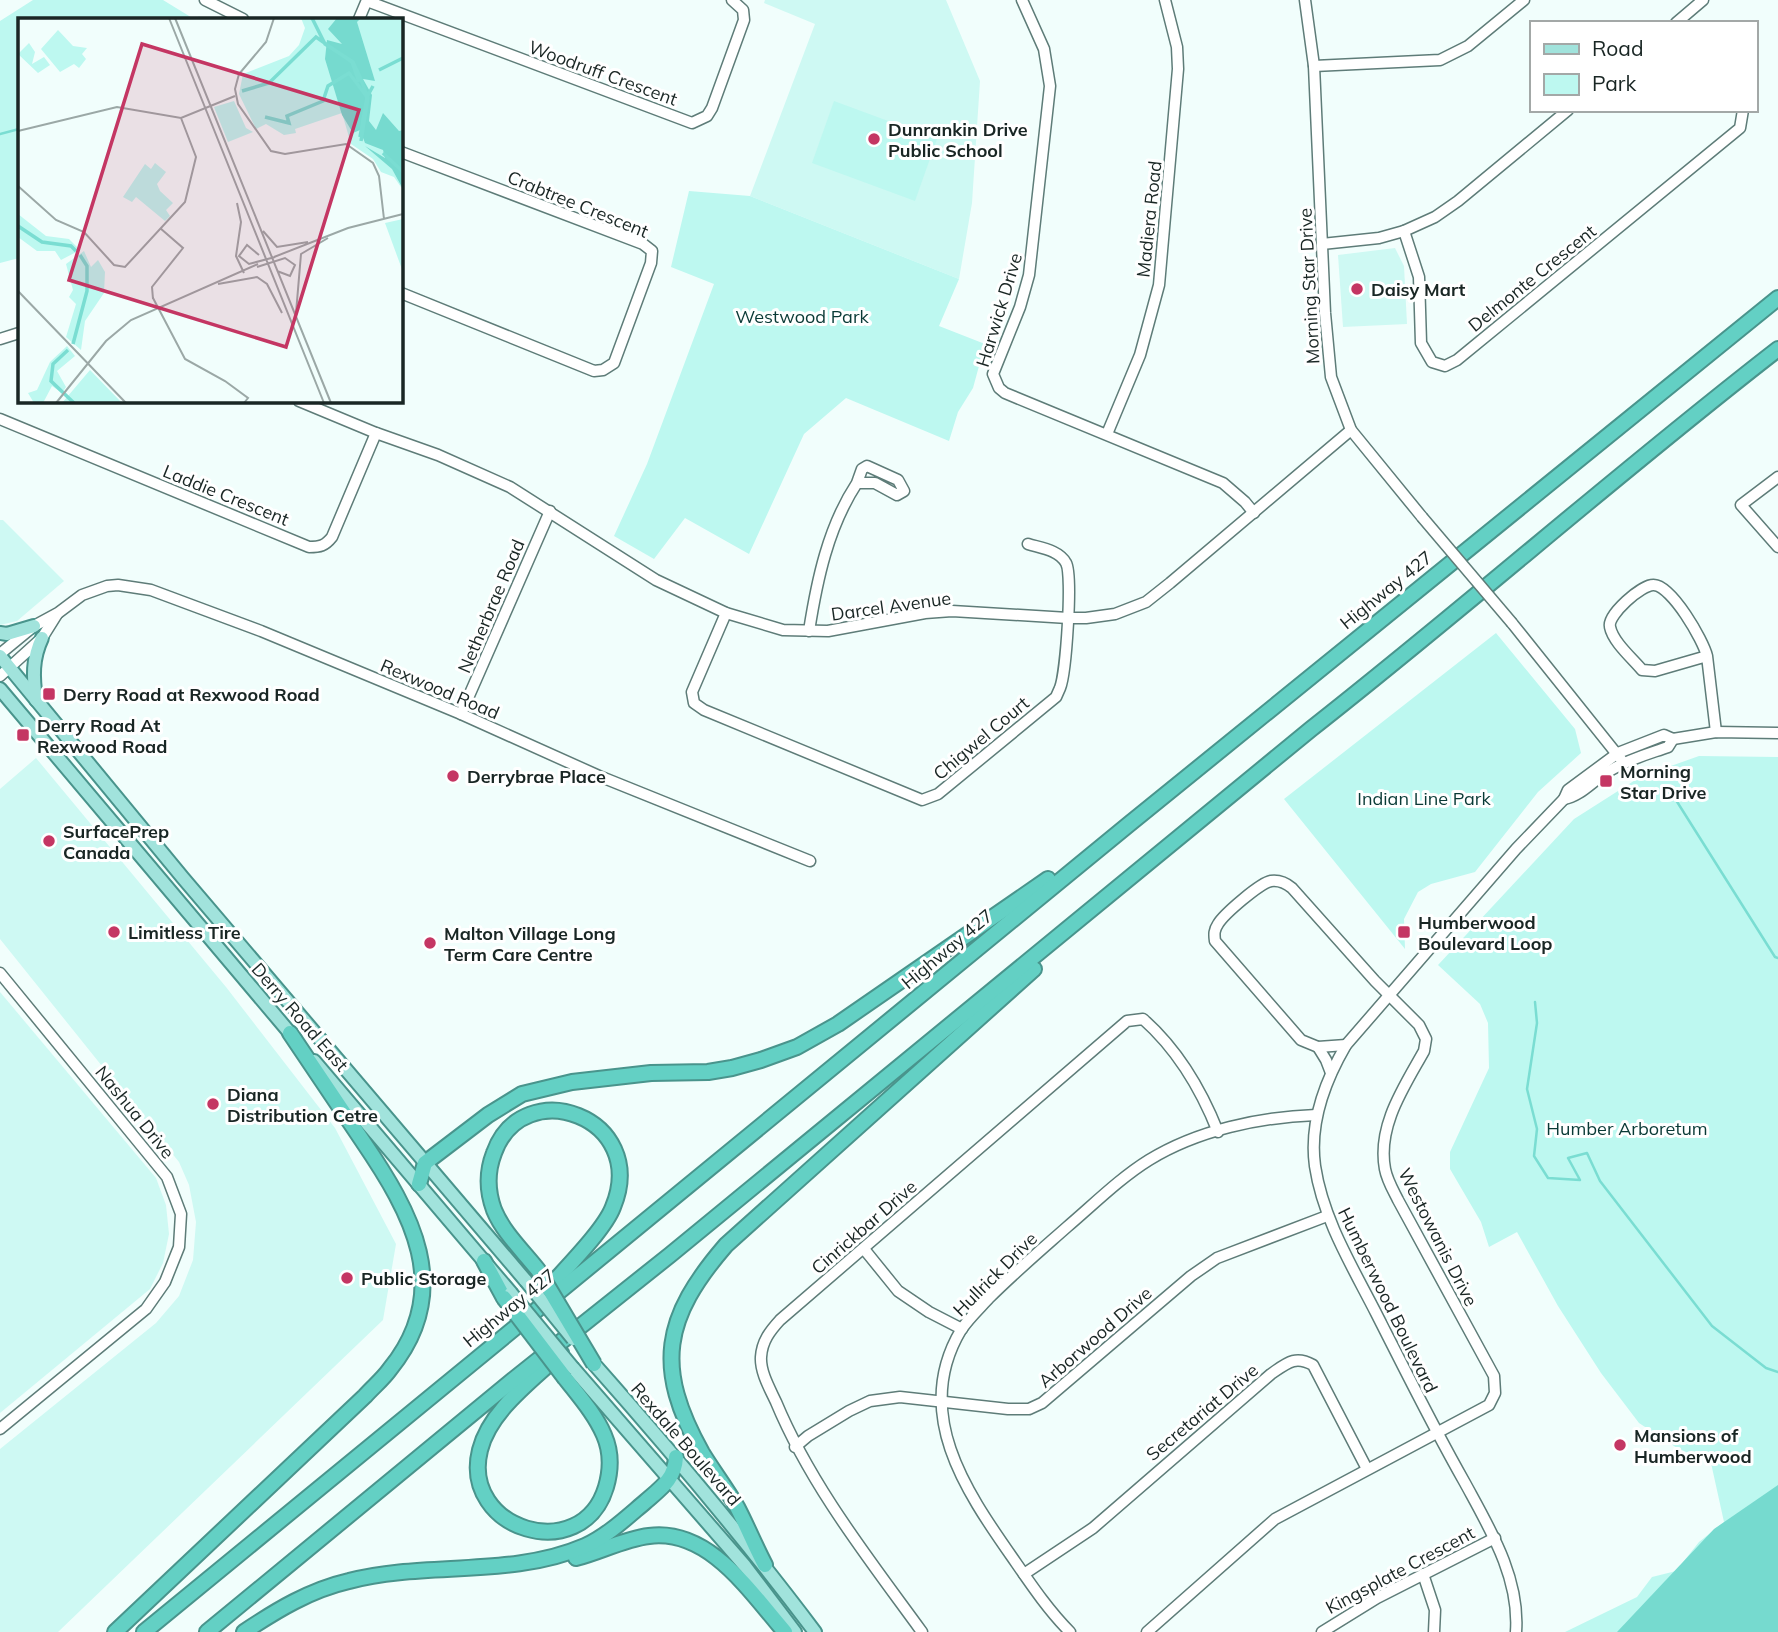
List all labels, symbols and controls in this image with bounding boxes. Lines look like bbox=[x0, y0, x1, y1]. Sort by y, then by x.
inset map bbox=[18, 18, 402, 402]
legend bbox=[1530, 21, 1757, 112]
street label: Woodruff Crescent bbox=[525, 35, 681, 111]
text: Road bbox=[1592, 35, 1643, 61]
text: Park bbox=[1592, 70, 1636, 96]
place label: Dunrankin Drive Public School bbox=[888, 118, 1028, 162]
marker: Dunrankin Drive Public School bbox=[866, 131, 882, 147]
street label: Madiera Road bbox=[1131, 160, 1167, 278]
street label: Crabtree Crescent bbox=[504, 165, 652, 243]
street label: Morning Star Drive bbox=[1293, 207, 1325, 365]
street label: Delmonte Crescent bbox=[1463, 219, 1601, 337]
street label: Harwick Drive bbox=[971, 250, 1027, 370]
place label: Daisy Mart bbox=[1371, 278, 1466, 301]
marker: Daisy Mart bbox=[1349, 281, 1365, 297]
park label: Westwood Park bbox=[735, 305, 869, 328]
street label: Laddie Crescent bbox=[160, 459, 292, 531]
street label: Netherbrae Road bbox=[452, 536, 530, 676]
street label: Highway 427 bbox=[1335, 546, 1437, 634]
street label: Darcel Avenue bbox=[830, 586, 952, 626]
street label: Rexwood Road bbox=[377, 654, 503, 724]
place label: Derry Road at Rexwood Road bbox=[63, 683, 320, 706]
marker: Derry Road at Rexwood Road bbox=[41, 686, 57, 702]
street label: Chigwel Court bbox=[928, 691, 1034, 785]
place label: Derry Road At Rexwood Road bbox=[37, 714, 167, 758]
marker: Derry Road At Rexwood Road bbox=[15, 727, 31, 743]
place label: Morning Star Drive bbox=[1620, 760, 1707, 804]
place label: Derrybrae Place bbox=[467, 765, 606, 788]
marker: Derrybrae Place bbox=[445, 768, 461, 784]
marker: Morning Star Drive bbox=[1598, 773, 1614, 789]
park label: Indian Line Park bbox=[1357, 787, 1491, 810]
place label: SurfacePrep Canada bbox=[63, 820, 169, 864]
marker: SurfacePrep Canada bbox=[41, 833, 57, 849]
street label: Highway 427 bbox=[897, 904, 997, 994]
place label: Humberwood Boulevard Loop bbox=[1418, 911, 1552, 955]
place label: Limitless Tire bbox=[128, 921, 241, 944]
place label: Malton Village Long Term Care Centre bbox=[444, 922, 616, 966]
marker: Limitless Tire bbox=[106, 924, 122, 940]
marker: Humberwood Boulevard Loop bbox=[1396, 924, 1412, 940]
marker: Malton Village Long Term Care Centre bbox=[422, 935, 438, 951]
street label: Derry Road East bbox=[247, 958, 353, 1076]
street label: Nashua Drive bbox=[90, 1061, 180, 1163]
place label: Diana Distribution Cetre bbox=[227, 1083, 378, 1127]
marker: Diana Distribution Cetre bbox=[205, 1096, 221, 1112]
park label: Humber Arboretum bbox=[1546, 1117, 1708, 1140]
street label: Westowanis Drive bbox=[1393, 1164, 1483, 1310]
street label: Cinrickbar Drive bbox=[806, 1175, 922, 1279]
street label: Humberwood Boulevard bbox=[1333, 1204, 1443, 1396]
street label: Hullrick Drive bbox=[948, 1227, 1042, 1321]
street label: Highway 427 bbox=[458, 1264, 560, 1352]
place label: Public Storage bbox=[361, 1267, 486, 1290]
marker: Public Storage bbox=[339, 1270, 355, 1286]
street label: Arborwood Drive bbox=[1034, 1281, 1156, 1393]
street label: Secretariat Drive bbox=[1141, 1358, 1263, 1466]
street label: Rexdale Boulevard bbox=[626, 1378, 746, 1510]
place label: Mansions of Humberwood bbox=[1634, 1424, 1752, 1468]
marker: Mansions of Humberwood bbox=[1612, 1437, 1628, 1453]
street label: Kingsplate Crescent bbox=[1322, 1521, 1478, 1619]

